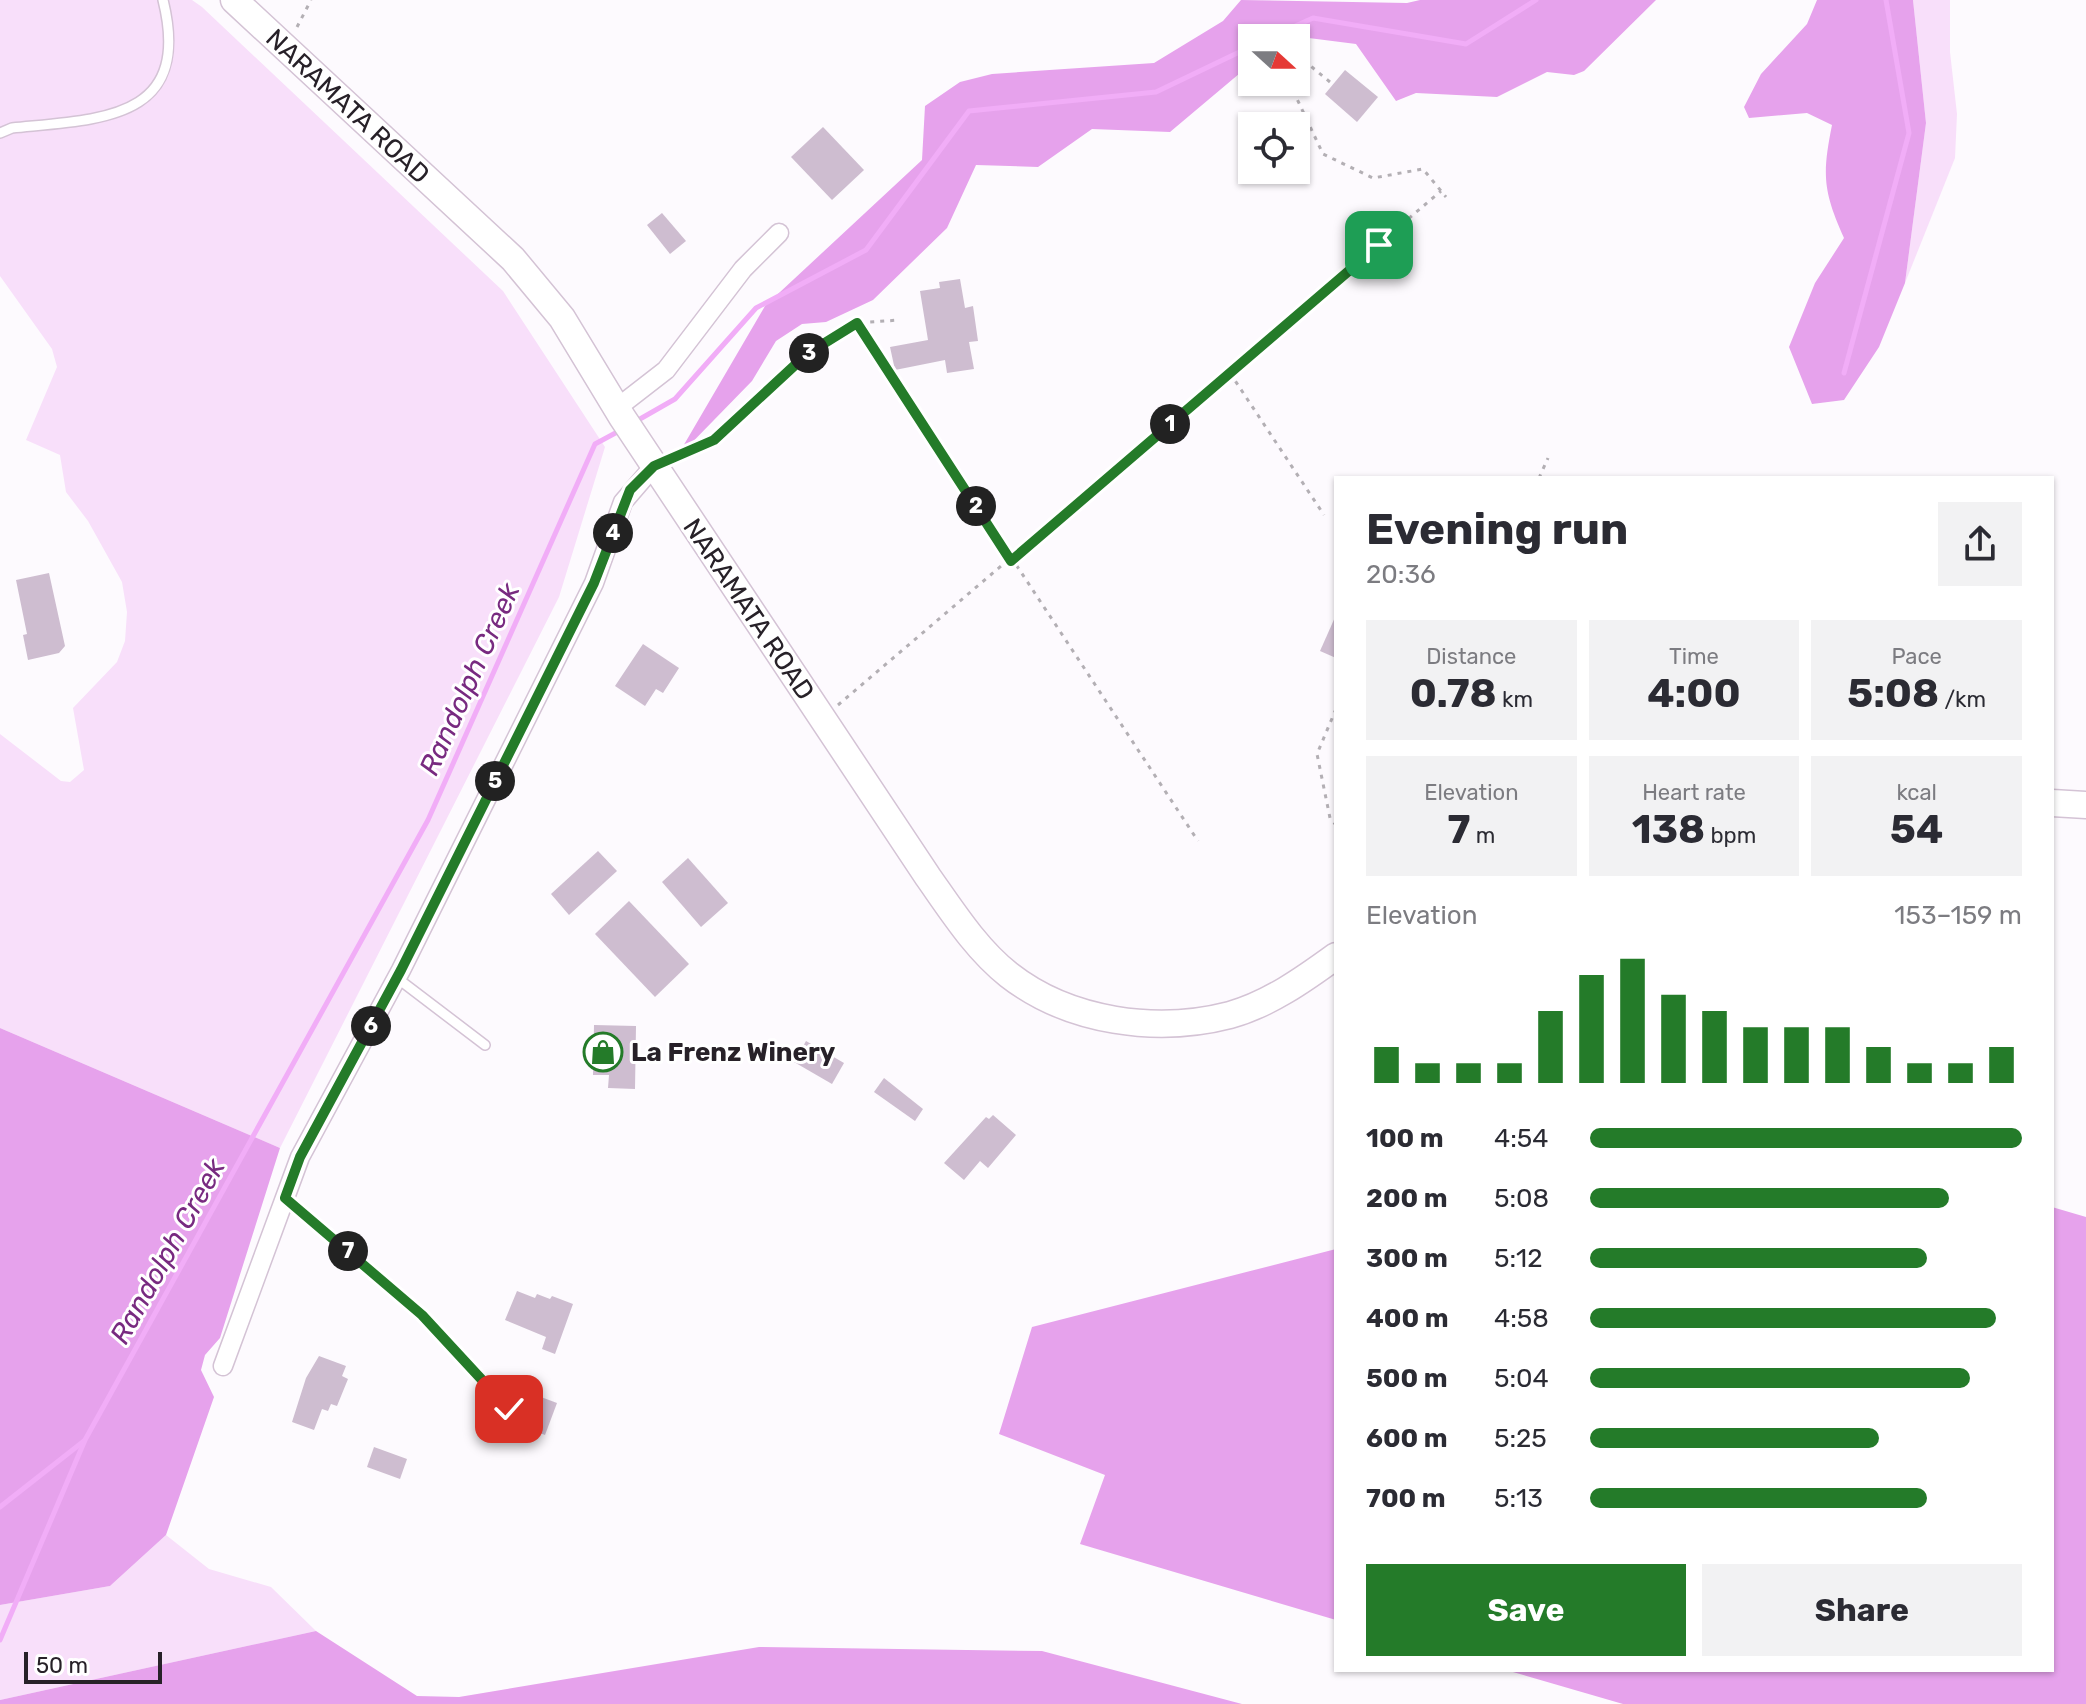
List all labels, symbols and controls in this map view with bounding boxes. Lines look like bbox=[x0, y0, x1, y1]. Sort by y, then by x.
street label: NARAMATA ROAD bbox=[260, 23, 436, 190]
north arrow bbox=[1238, 24, 1310, 96]
map controls bbox=[1238, 24, 1310, 184]
button: locate bbox=[1238, 112, 1310, 184]
pin bbox=[1345, 211, 1413, 279]
icon: arrive bbox=[1357, 223, 1401, 267]
pin: 3 bbox=[789, 333, 829, 373]
text: 3 bbox=[802, 339, 816, 366]
pin: 1 bbox=[1150, 404, 1190, 444]
text: 1 bbox=[1165, 410, 1175, 437]
pin: 2 bbox=[956, 486, 996, 526]
text: 2 bbox=[969, 492, 983, 519]
button: share bbox=[1938, 502, 2022, 586]
text: Evening run bbox=[1366, 503, 1628, 555]
pin: 4 bbox=[593, 513, 633, 553]
street label: NARAMATA ROAD bbox=[676, 513, 821, 706]
text: 4 bbox=[605, 519, 621, 546]
text: 20:36 bbox=[1366, 559, 1436, 590]
water label: Randolph Creek bbox=[412, 578, 527, 780]
text: Distance bbox=[1426, 643, 1516, 670]
text: Time bbox=[1669, 643, 1719, 670]
text: Pace bbox=[1891, 643, 1942, 670]
text: 0.78 bbox=[1410, 670, 1497, 717]
text: 4:00 bbox=[1647, 670, 1741, 717]
text: 5:08 bbox=[1847, 670, 1939, 717]
text: km bbox=[1497, 686, 1533, 713]
text: /km bbox=[1939, 686, 1986, 713]
pin: 5 bbox=[475, 761, 515, 801]
text: 5 bbox=[488, 767, 502, 794]
text: Elevation bbox=[1424, 779, 1518, 806]
text: Heart rate bbox=[1642, 779, 1746, 806]
text: kcal bbox=[1896, 779, 1937, 806]
text: 7 bbox=[1447, 806, 1470, 853]
text: 138 bbox=[1632, 806, 1705, 853]
text: 54 bbox=[1890, 806, 1943, 853]
text: m bbox=[1470, 822, 1495, 849]
text: bpm bbox=[1705, 822, 1756, 849]
text: Elevation bbox=[1366, 900, 1477, 931]
text: 153–159 m bbox=[1894, 900, 2022, 931]
pin: 6 bbox=[351, 1006, 391, 1046]
text: 6 bbox=[364, 1012, 378, 1039]
shop icon: La Frenz Winery bbox=[582, 1031, 624, 1073]
place label: La Frenz Winery bbox=[631, 1037, 836, 1068]
text: 100 m bbox=[1366, 1123, 1444, 1154]
text: 4:54 bbox=[1494, 1123, 1548, 1154]
water label: Randolph Creek bbox=[103, 1152, 232, 1350]
text: 200 m bbox=[1366, 1183, 1448, 1214]
text: 5:08 bbox=[1494, 1183, 1549, 1214]
pin: 7 bbox=[328, 1231, 368, 1271]
text: 7 bbox=[342, 1237, 354, 1264]
text: 300 m bbox=[1366, 1243, 1448, 1274]
text: 5:12 bbox=[1494, 1243, 1543, 1274]
text: 400 m bbox=[1366, 1303, 1448, 1334]
text: 4:58 bbox=[1494, 1303, 1549, 1334]
text: 500 m bbox=[1366, 1363, 1448, 1394]
text: 5:04 bbox=[1494, 1363, 1549, 1394]
pin bbox=[475, 1375, 543, 1443]
icon: check bbox=[487, 1387, 531, 1431]
text: 600 m bbox=[1366, 1423, 1448, 1454]
text: 5:25 bbox=[1494, 1423, 1547, 1454]
text: 700 m bbox=[1366, 1483, 1446, 1514]
text: 5:13 bbox=[1494, 1483, 1543, 1514]
button: Save bbox=[1366, 1564, 1686, 1656]
button: Share bbox=[1702, 1564, 2022, 1656]
scale bar bbox=[24, 1648, 162, 1684]
text: 50 m bbox=[36, 1652, 88, 1679]

